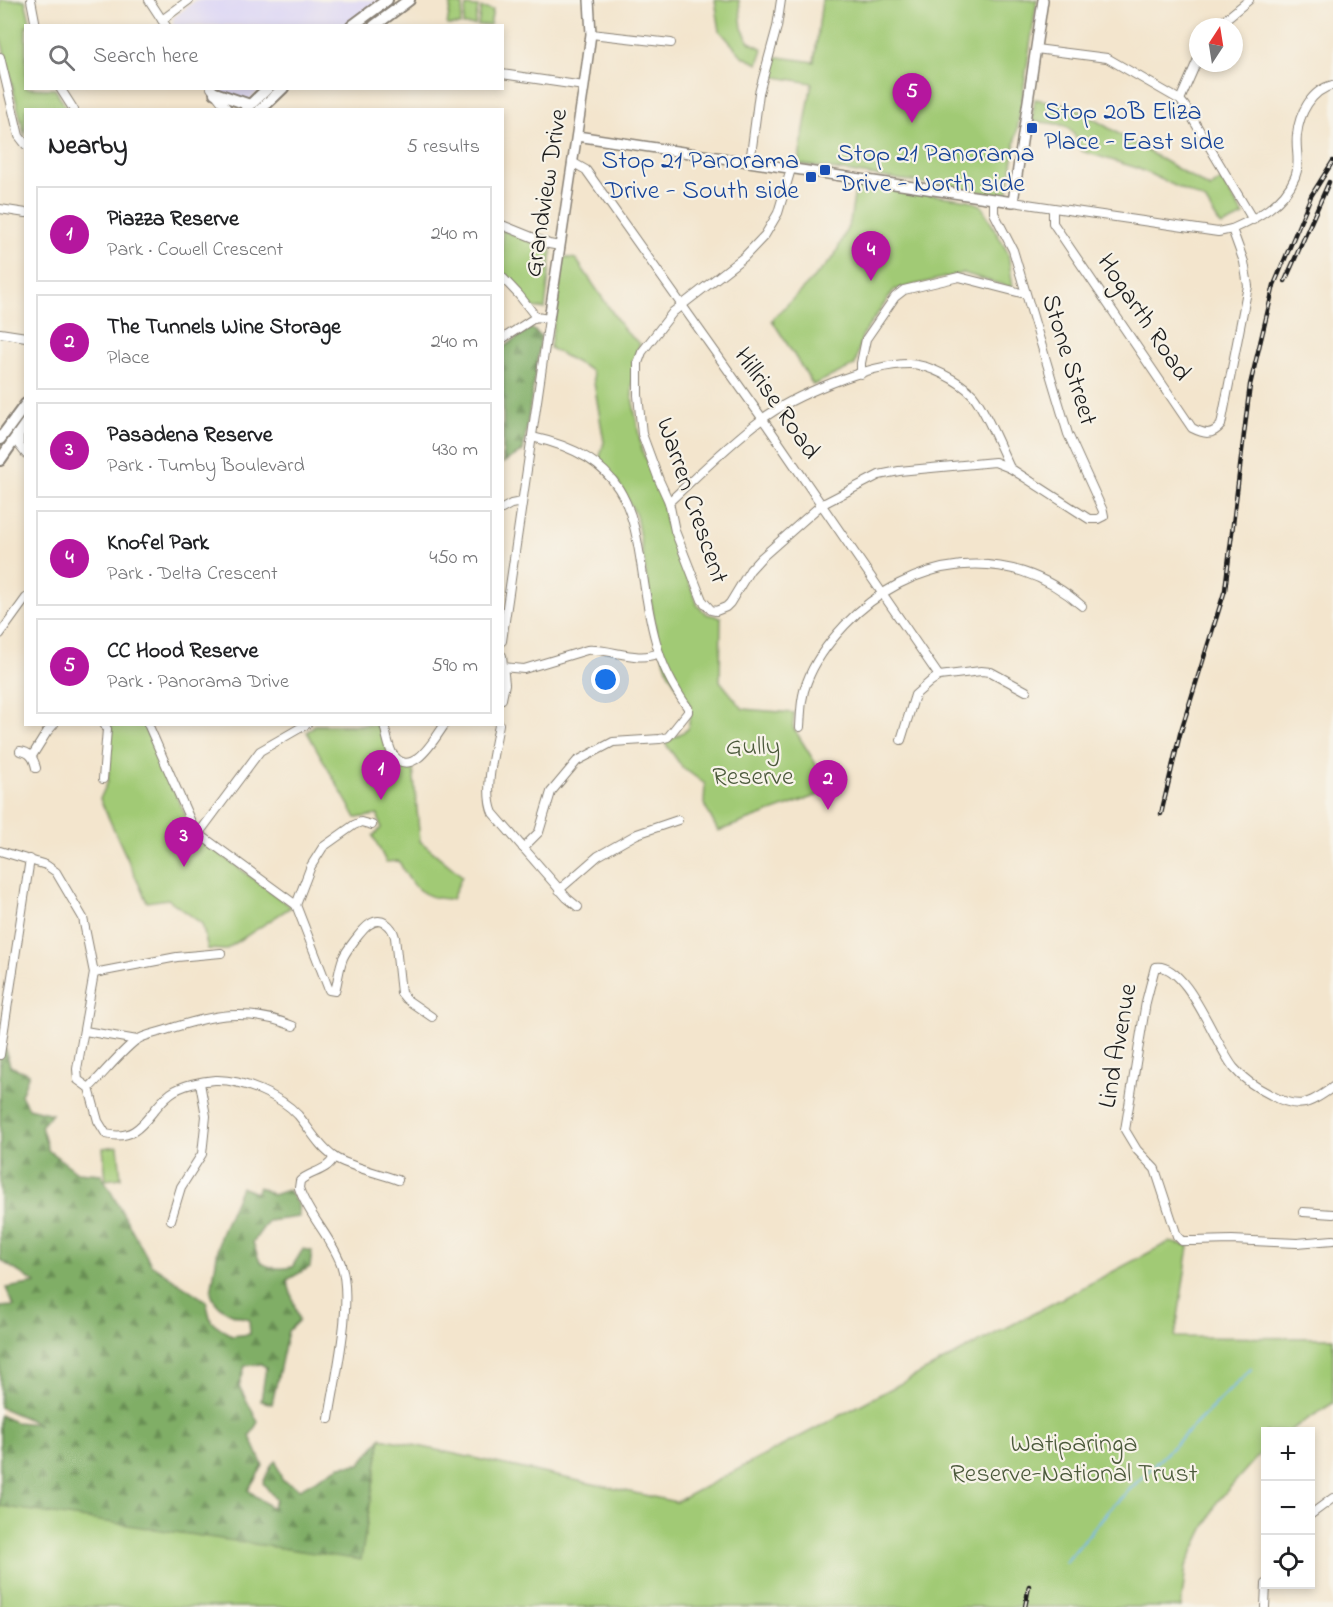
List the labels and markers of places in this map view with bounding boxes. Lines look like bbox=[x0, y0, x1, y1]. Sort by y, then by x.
pin: 5 bbox=[892, 74, 932, 123]
place label: Stop 20B Eliza Place - East side bbox=[1044, 94, 1225, 162]
marker: Stop 20B Eliza Place - East side bbox=[1025, 121, 1039, 135]
place label: Stop 21 Panorama Drive - North side bbox=[836, 136, 1034, 204]
place label: Stop 21 Panorama Drive - South side bbox=[602, 143, 799, 211]
marker: Stop 21 Panorama Drive - North side bbox=[818, 163, 832, 177]
marker: Stop 21 Panorama Drive - South side bbox=[804, 170, 818, 184]
pin: 4 bbox=[852, 232, 890, 281]
pin: 1 bbox=[362, 750, 400, 800]
pin: 2 bbox=[808, 760, 848, 810]
pin: 3 bbox=[164, 818, 204, 867]

